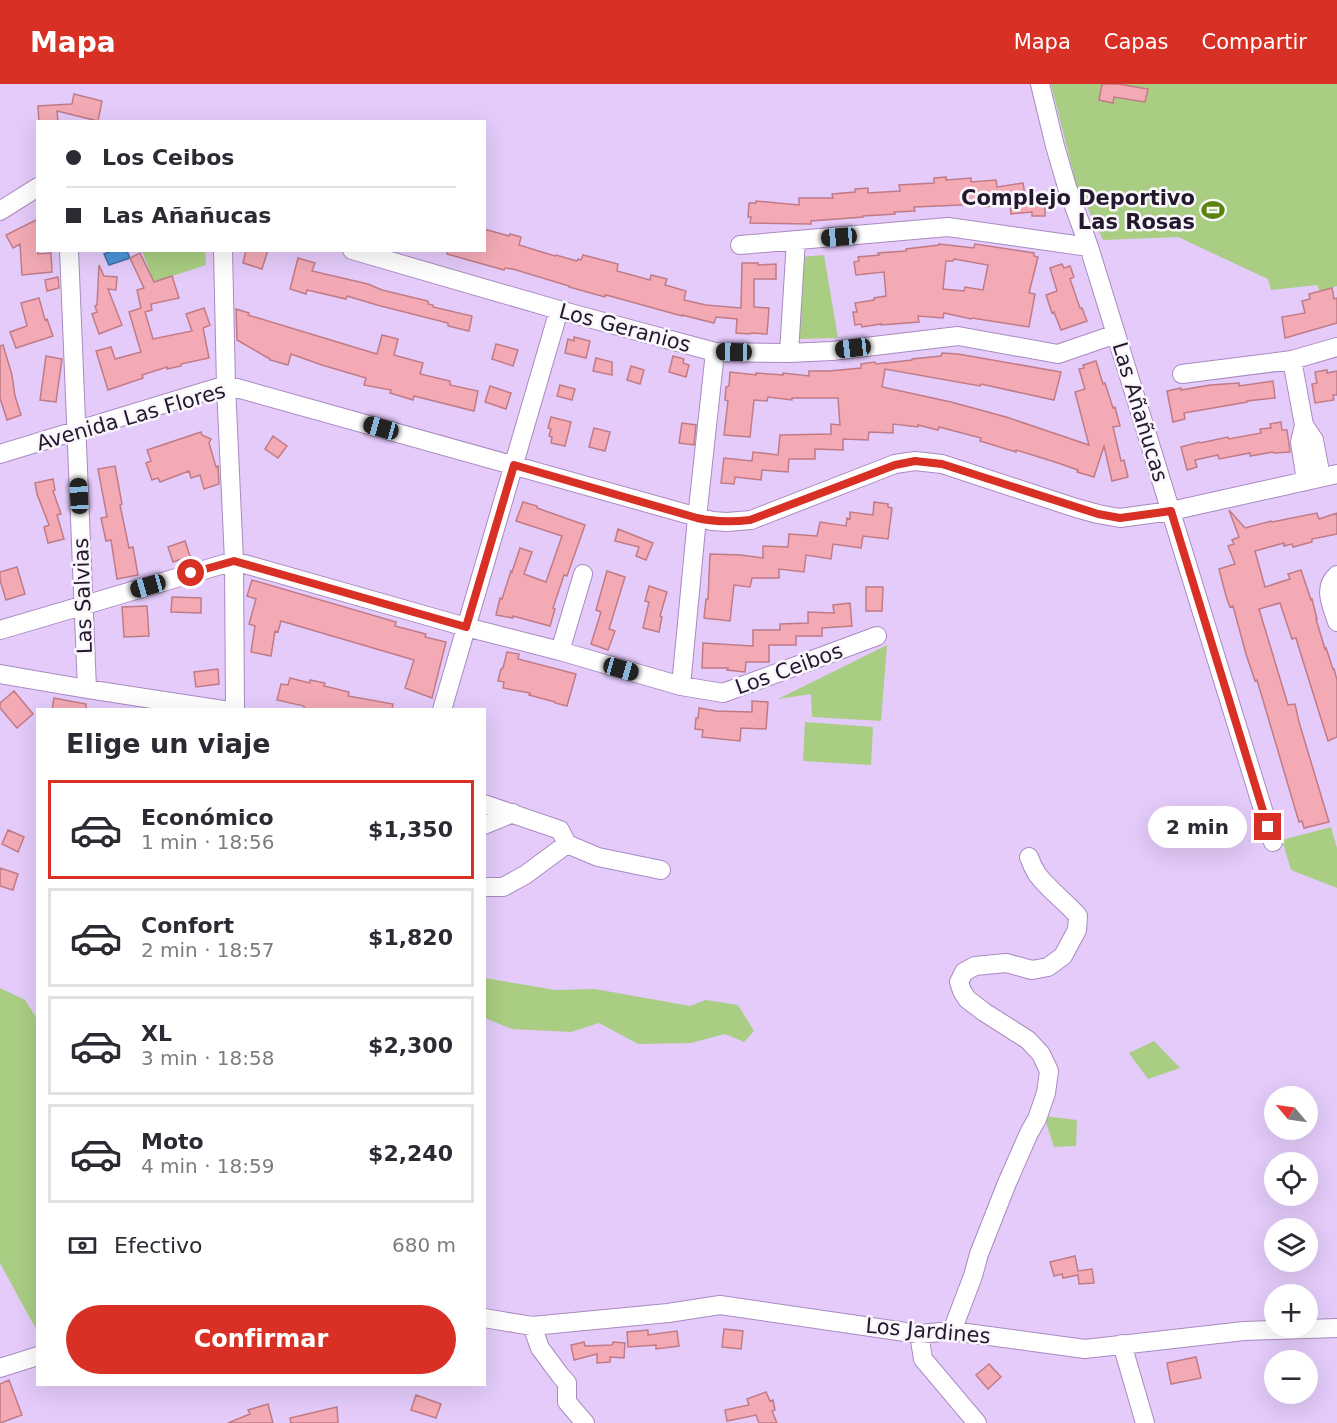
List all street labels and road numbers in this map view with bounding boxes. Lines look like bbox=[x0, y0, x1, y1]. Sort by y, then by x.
street label: Los Geranios bbox=[556, 299, 694, 357]
street label: Las Añañucas bbox=[1107, 339, 1173, 485]
street label: Avenida Las Flores bbox=[34, 379, 228, 455]
street label: Las Salvias bbox=[69, 537, 97, 655]
street label: Los Ceibos bbox=[732, 639, 846, 699]
street label: Los Jardines bbox=[864, 1314, 992, 1348]

